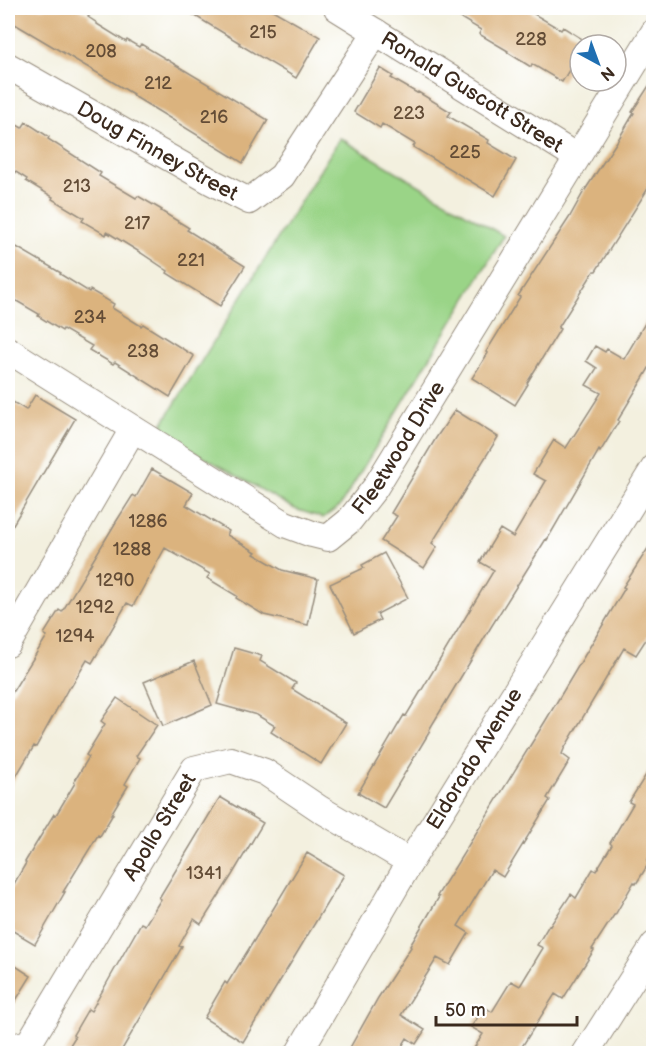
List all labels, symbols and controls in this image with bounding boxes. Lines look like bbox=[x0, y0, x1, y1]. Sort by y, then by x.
house number: 215 bbox=[249, 22, 277, 43]
street label: Ronald Guscott Street bbox=[376, 26, 568, 158]
house number: 228 bbox=[515, 29, 547, 50]
north arrow bbox=[568, 33, 628, 93]
house number: 208 bbox=[85, 41, 117, 62]
text: N bbox=[596, 62, 618, 84]
house number: 212 bbox=[144, 73, 172, 94]
street label: Doug Finney Street bbox=[73, 96, 243, 206]
house number: 223 bbox=[393, 103, 425, 124]
house number: 216 bbox=[200, 107, 228, 128]
house number: 225 bbox=[449, 142, 481, 163]
house number: 213 bbox=[63, 176, 91, 197]
house number: 217 bbox=[124, 213, 150, 234]
house number: 221 bbox=[177, 250, 205, 271]
house number: 234 bbox=[74, 307, 106, 328]
house number: 238 bbox=[127, 341, 159, 362]
street label: Fleetwood Drive bbox=[347, 377, 450, 520]
house number: 1286 bbox=[128, 511, 168, 532]
house number: 1288 bbox=[113, 539, 151, 560]
house number: 1290 bbox=[96, 570, 134, 591]
house number: 1292 bbox=[76, 597, 115, 618]
house number: 1294 bbox=[56, 626, 94, 647]
street label: Eldorado Avenue bbox=[421, 684, 528, 834]
street label: Apollo Street bbox=[118, 768, 202, 885]
house number: 1341 bbox=[186, 863, 222, 884]
scale bar bbox=[436, 989, 577, 1027]
text: 50 m bbox=[445, 1000, 486, 1021]

